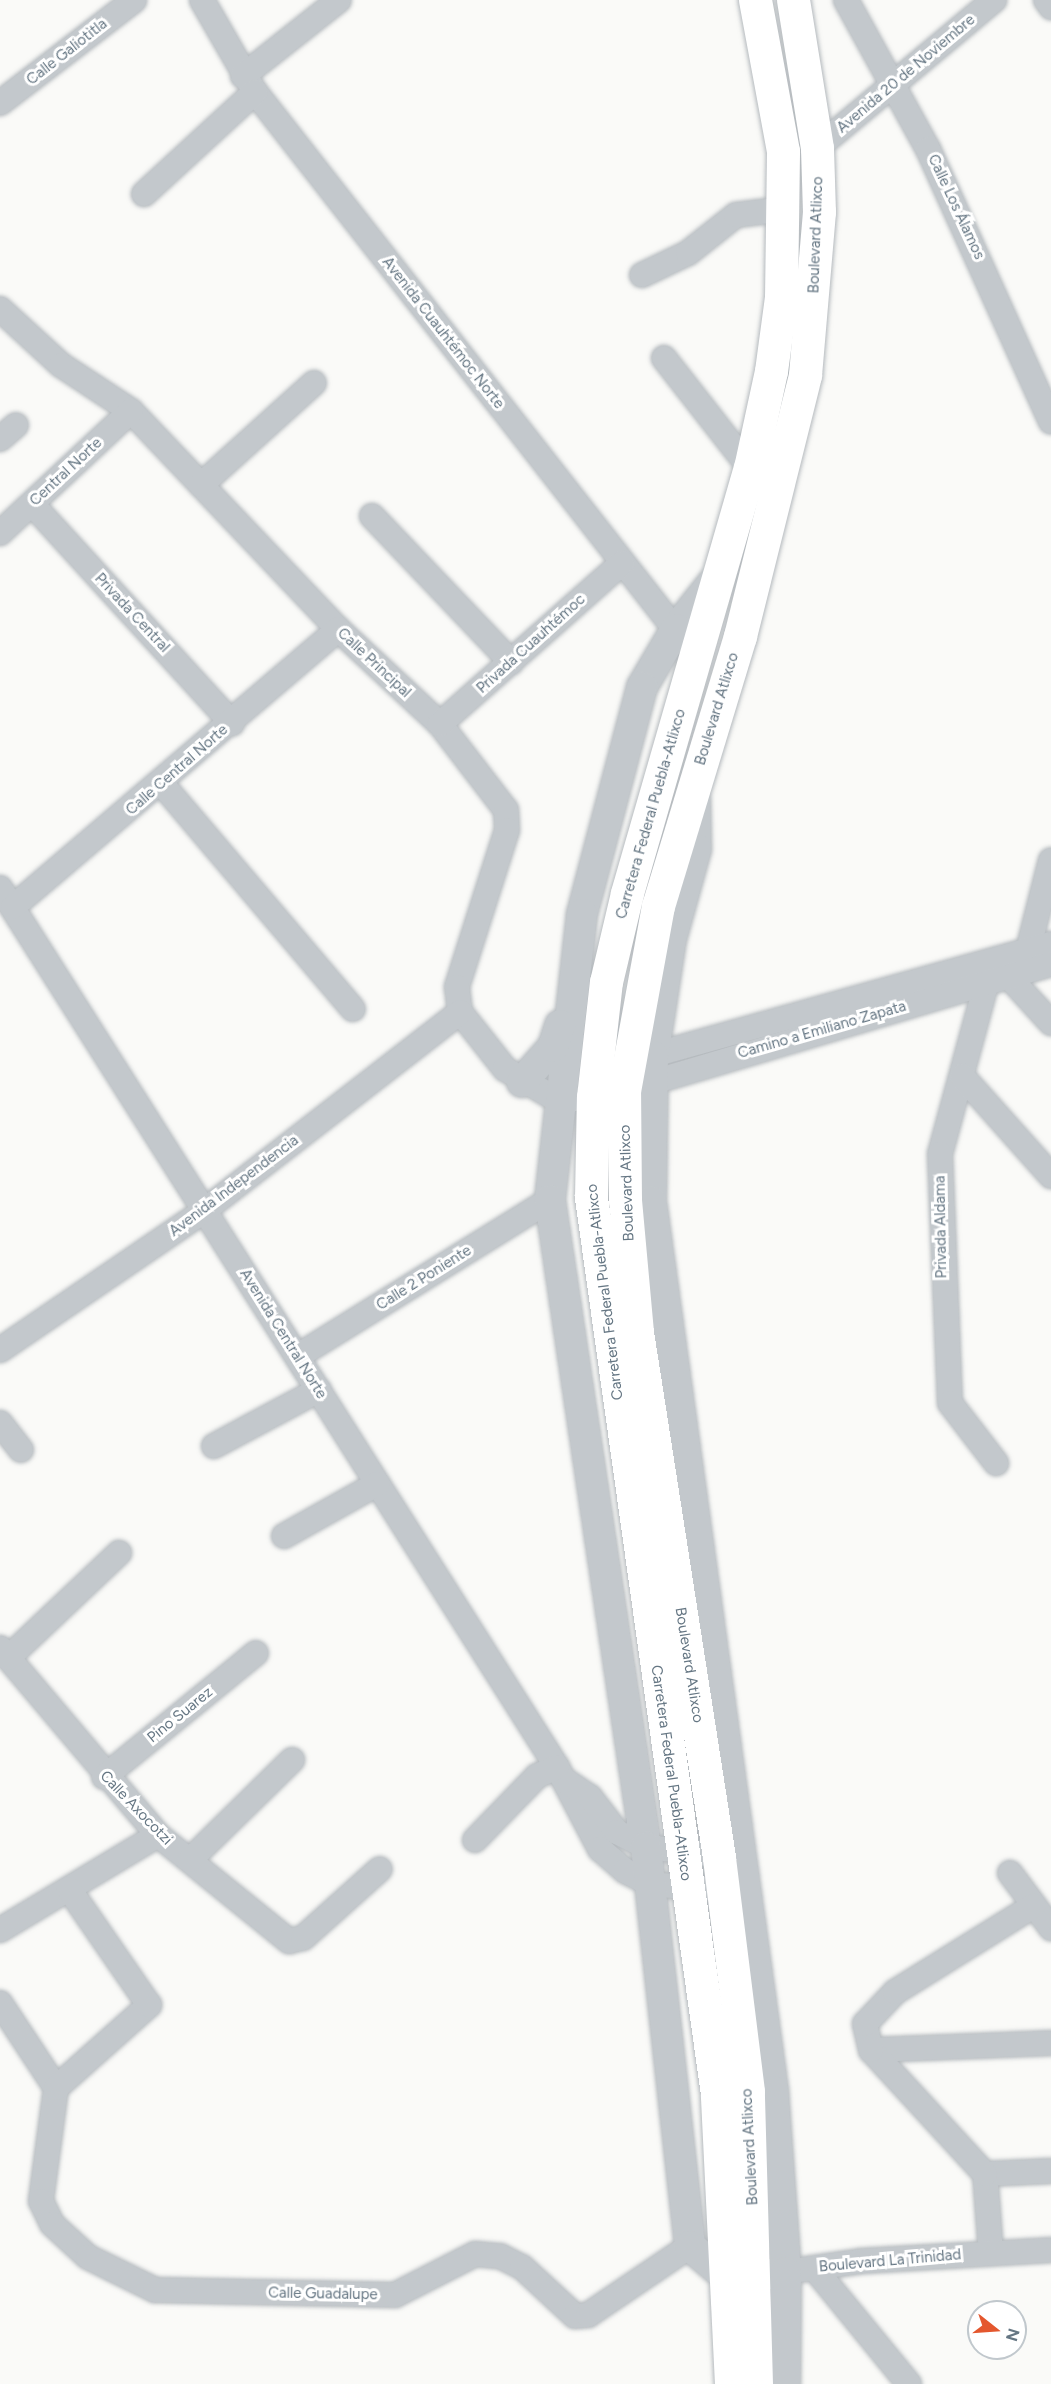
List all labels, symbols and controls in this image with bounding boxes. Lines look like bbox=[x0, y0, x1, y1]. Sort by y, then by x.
street label: Avenida 20 de Noviembre bbox=[833, 11, 979, 137]
street label: Calle Galiotitla bbox=[23, 15, 111, 89]
street label: Calle Los Álamos bbox=[924, 152, 988, 262]
street label: Boulevard Atlixco bbox=[805, 176, 827, 294]
street label: Avenida Cuauhtémoc Norte bbox=[378, 254, 508, 412]
street label: Central Norte bbox=[26, 434, 106, 510]
street label: Privada Central bbox=[91, 570, 173, 656]
street label: Privada Cuauhtémoc bbox=[473, 591, 589, 697]
street label: Calle Principal bbox=[334, 624, 414, 702]
street label: Boulevard Atlixco bbox=[691, 651, 743, 767]
street label: Carretera Federal Puebla-Atlixco bbox=[612, 707, 690, 921]
street label: Calle Central Norte bbox=[122, 721, 232, 819]
street label: Camino a Emiliano Zapata bbox=[736, 997, 908, 1063]
street label: Boulevard Atlixco bbox=[616, 1124, 638, 1242]
street label: Avenida Independencia bbox=[166, 1132, 302, 1240]
street label: Privada Aldama bbox=[931, 1175, 951, 1279]
street label: Carretera Federal Puebla-Atlixco bbox=[583, 1183, 627, 1401]
street label: Calle 2 Poniente bbox=[373, 1242, 475, 1314]
street label: Avenida Central Norte bbox=[236, 1266, 330, 1402]
street label: Boulevard Atlixco bbox=[671, 1606, 707, 1724]
street label: Carretera Federal Puebla-Atlixco bbox=[647, 1664, 695, 1882]
street label: Pino Suarez bbox=[144, 1683, 216, 1747]
street label: Calle Axocotzi bbox=[96, 1767, 176, 1849]
street label: Boulevard Atlixco bbox=[738, 2088, 762, 2206]
street label: Boulevard La Trinidad bbox=[818, 2246, 962, 2276]
street label: Calle Guadalupe bbox=[268, 2284, 378, 2304]
north arrow bbox=[967, 2300, 1027, 2360]
text: N bbox=[1002, 2326, 1024, 2344]

